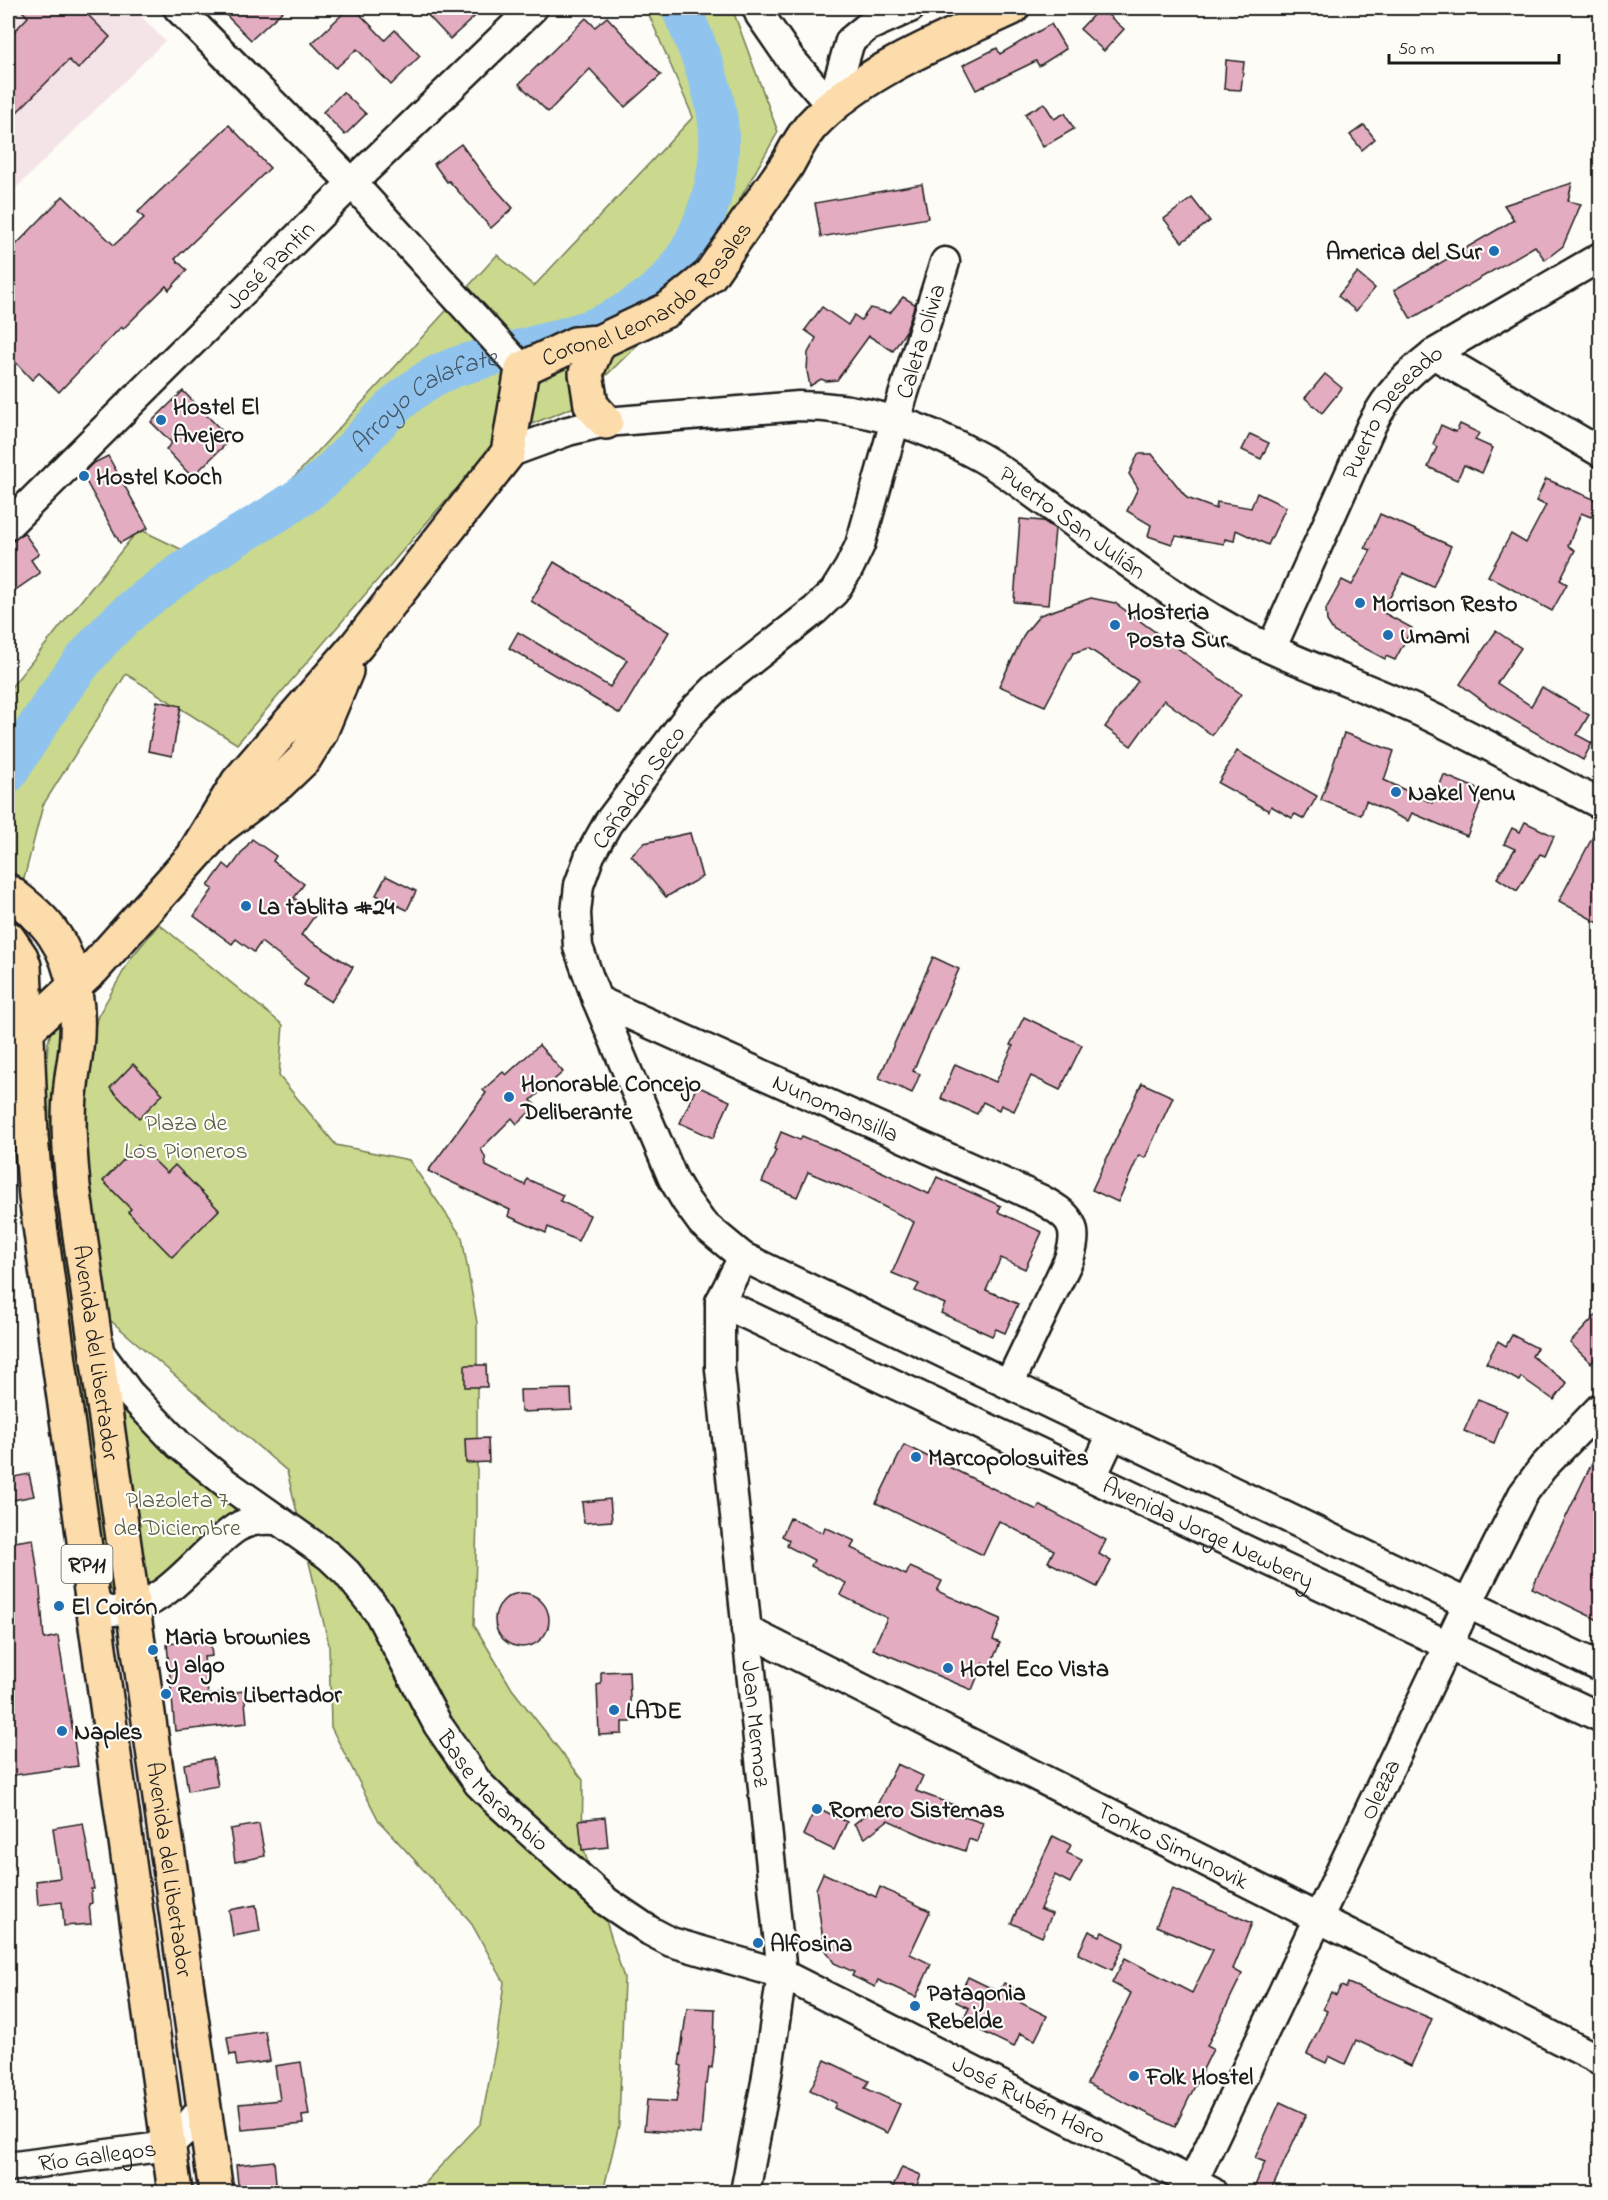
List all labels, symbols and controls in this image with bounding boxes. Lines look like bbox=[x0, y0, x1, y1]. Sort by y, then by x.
scale bar bbox=[1389, 27, 1558, 65]
text: 50 m bbox=[1398, 37, 1435, 63]
street label: José Pantin bbox=[218, 214, 324, 319]
street label: Coronel Leonardo Rosales bbox=[536, 215, 762, 377]
place label: America del Sur bbox=[1326, 236, 1483, 271]
marker: America del Sur bbox=[1487, 244, 1501, 258]
street label: Caleta Olivia bbox=[888, 280, 956, 404]
street label: Puerto Deseado bbox=[1334, 337, 1450, 486]
water label: Arroyo Calafate bbox=[342, 340, 503, 463]
place label: Hostel El Avejero bbox=[173, 391, 259, 454]
marker: Hostel El Avejero bbox=[154, 413, 168, 427]
street label: Puerto San Julián bbox=[991, 458, 1152, 590]
place label: Hostel Kooch bbox=[96, 461, 222, 496]
marker: Hostel Kooch bbox=[77, 469, 91, 483]
place label: Morrison Resto bbox=[1372, 588, 1518, 623]
place label: Hosteria Posta Sur bbox=[1127, 596, 1228, 659]
marker: Morrison Resto bbox=[1353, 596, 1367, 610]
marker: Hosteria Posta Sur bbox=[1108, 618, 1122, 632]
place label: Umami bbox=[1400, 620, 1470, 655]
marker: Umami bbox=[1381, 628, 1395, 642]
street label: Cañadón Seco bbox=[584, 719, 696, 857]
place label: Nakel Yenu bbox=[1408, 777, 1516, 812]
marker: Nakel Yenu bbox=[1389, 785, 1403, 799]
place label: La tablita #24 bbox=[258, 891, 395, 926]
marker: La tablita #24 bbox=[239, 899, 253, 913]
street label: Nunomansilla bbox=[766, 1066, 904, 1153]
place label: Honorable Concejo Deliberante bbox=[520, 1068, 701, 1131]
marker: Honorable Concejo Deliberante bbox=[502, 1090, 516, 1104]
park label: Plaza de Los Pioneros bbox=[124, 1107, 248, 1170]
street label: Avenida del Libertador bbox=[62, 1243, 127, 1463]
place label: Marcopolosuites bbox=[928, 1442, 1089, 1477]
marker: Marcopolosuites bbox=[909, 1450, 923, 1464]
street label: Avenida Jorge Newbery bbox=[1096, 1470, 1319, 1600]
park label: Plazoleta 7 de Diciembre bbox=[113, 1484, 241, 1547]
road number: RP11 bbox=[62, 1545, 112, 1583]
place label: El Coirón bbox=[71, 1591, 157, 1626]
marker: El Coirón bbox=[52, 1599, 66, 1613]
place label: Maria brownies y algo bbox=[165, 1621, 311, 1685]
marker: Maria brownies y algo bbox=[146, 1643, 160, 1657]
place label: Hotel Eco Vista bbox=[960, 1653, 1109, 1688]
street label: Jean Mermoz bbox=[730, 1659, 778, 1790]
marker: Hotel Eco Vista bbox=[941, 1661, 955, 1675]
place label: Remis Libertador bbox=[178, 1679, 342, 1714]
marker: Remis Libertador bbox=[159, 1687, 173, 1701]
place label: LADE bbox=[626, 1695, 682, 1730]
marker: LADE bbox=[607, 1703, 621, 1717]
place label: Naples bbox=[74, 1716, 143, 1751]
street label: Base Marambio bbox=[426, 1723, 556, 1861]
marker: Naples bbox=[55, 1724, 69, 1738]
street label: Olezza bbox=[1352, 1754, 1411, 1827]
street label: Avenida del Libertador bbox=[135, 1760, 200, 1980]
place label: Romero Sistemas bbox=[829, 1794, 1005, 1829]
street label: Tonko Simunovik bbox=[1090, 1794, 1255, 1901]
marker: Romero Sistemas bbox=[810, 1802, 824, 1816]
place label: Alfosina bbox=[770, 1928, 852, 1963]
marker: Alfosina bbox=[751, 1936, 765, 1950]
place label: Patagonia Rebelde bbox=[927, 1977, 1026, 2040]
marker: Patagonia Rebelde bbox=[908, 1999, 922, 2013]
street label: José Rubén Haro bbox=[945, 2048, 1111, 2155]
place label: Folk Hostel bbox=[1145, 2061, 1253, 2096]
marker: Folk Hostel bbox=[1127, 2069, 1141, 2083]
street label: Río Gallegos bbox=[37, 2133, 159, 2183]

